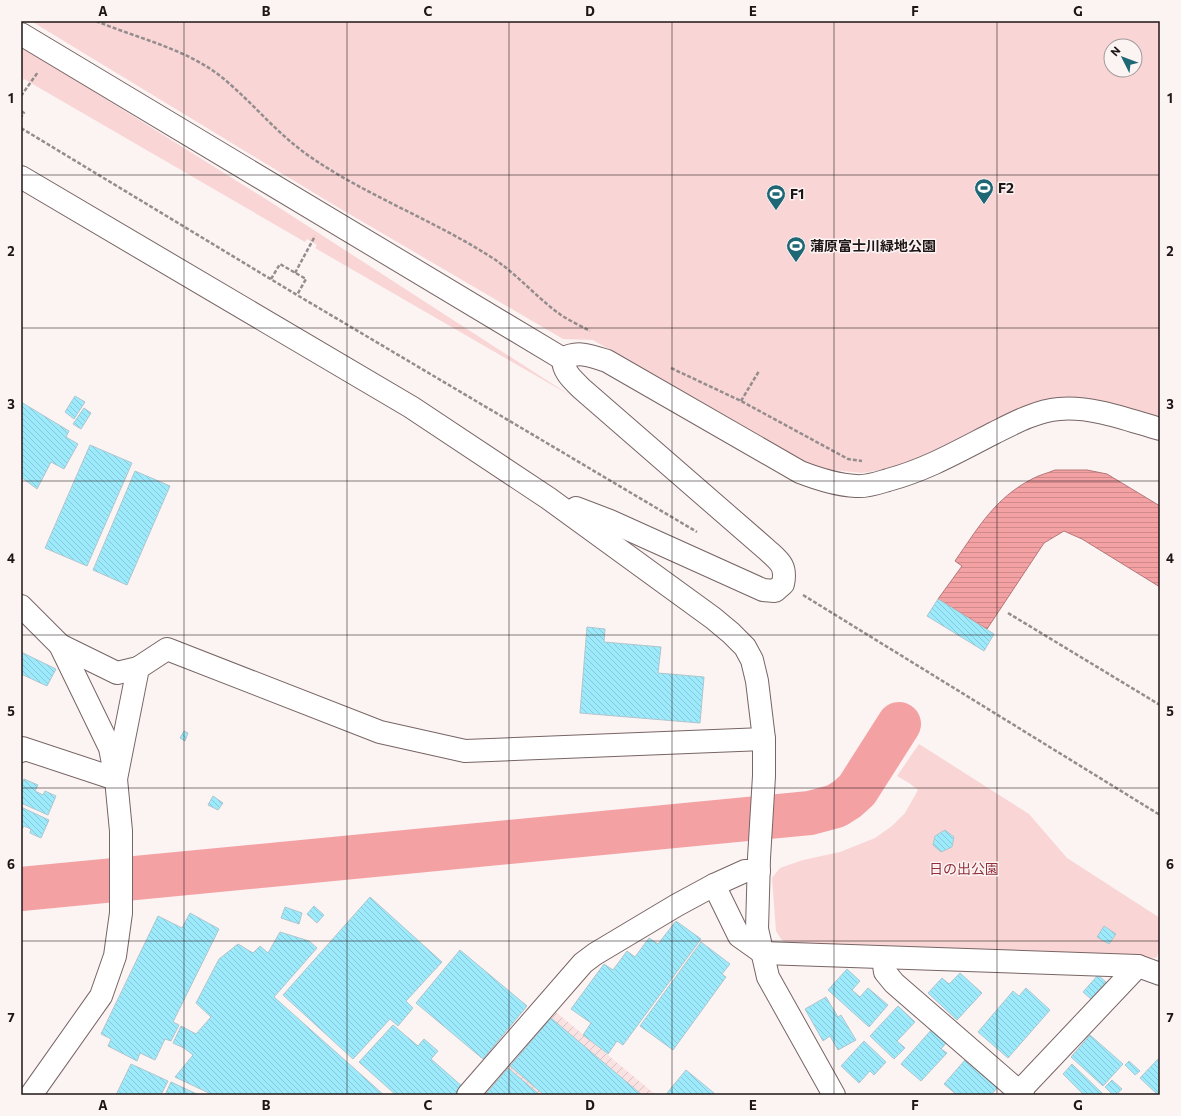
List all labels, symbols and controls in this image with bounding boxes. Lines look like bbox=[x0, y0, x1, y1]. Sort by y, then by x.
text: A bbox=[98, 3, 108, 19]
text: B bbox=[262, 3, 271, 19]
text: C bbox=[424, 3, 433, 19]
text: D bbox=[585, 3, 595, 19]
text: E bbox=[749, 3, 757, 19]
text: F bbox=[911, 3, 919, 19]
text: G bbox=[1073, 3, 1083, 19]
north arrow bbox=[1103, 38, 1143, 78]
text: N bbox=[1108, 44, 1123, 58]
text: 1 bbox=[8, 90, 14, 106]
text: 1 bbox=[1167, 90, 1173, 106]
sports icon: F2 bbox=[973, 177, 995, 205]
place label: F2 bbox=[998, 179, 1014, 196]
sports icon: F1 bbox=[765, 183, 787, 211]
place label: F1 bbox=[790, 185, 804, 202]
sports icon: 蒲原富士川緑地公園 bbox=[785, 235, 807, 263]
place label: 蒲原富士川緑地公園 bbox=[810, 237, 936, 254]
text: 2 bbox=[7, 243, 15, 259]
text: 2 bbox=[1166, 243, 1174, 259]
text: 3 bbox=[7, 396, 15, 412]
text: 3 bbox=[1166, 396, 1174, 412]
text: 4 bbox=[7, 550, 15, 566]
text: 4 bbox=[1166, 550, 1174, 566]
text: 5 bbox=[7, 703, 15, 719]
text: 5 bbox=[1166, 703, 1174, 719]
text: 6 bbox=[7, 856, 15, 872]
text: 6 bbox=[1166, 856, 1174, 872]
park label: 日の出公園 bbox=[929, 860, 999, 877]
text: 7 bbox=[7, 1009, 15, 1025]
text: 7 bbox=[1166, 1009, 1174, 1025]
text: A bbox=[98, 1097, 108, 1113]
text: B bbox=[262, 1097, 271, 1113]
text: C bbox=[424, 1097, 433, 1113]
text: D bbox=[585, 1097, 595, 1113]
text: E bbox=[749, 1097, 757, 1113]
text: F bbox=[911, 1097, 919, 1113]
text: G bbox=[1073, 1097, 1083, 1113]

